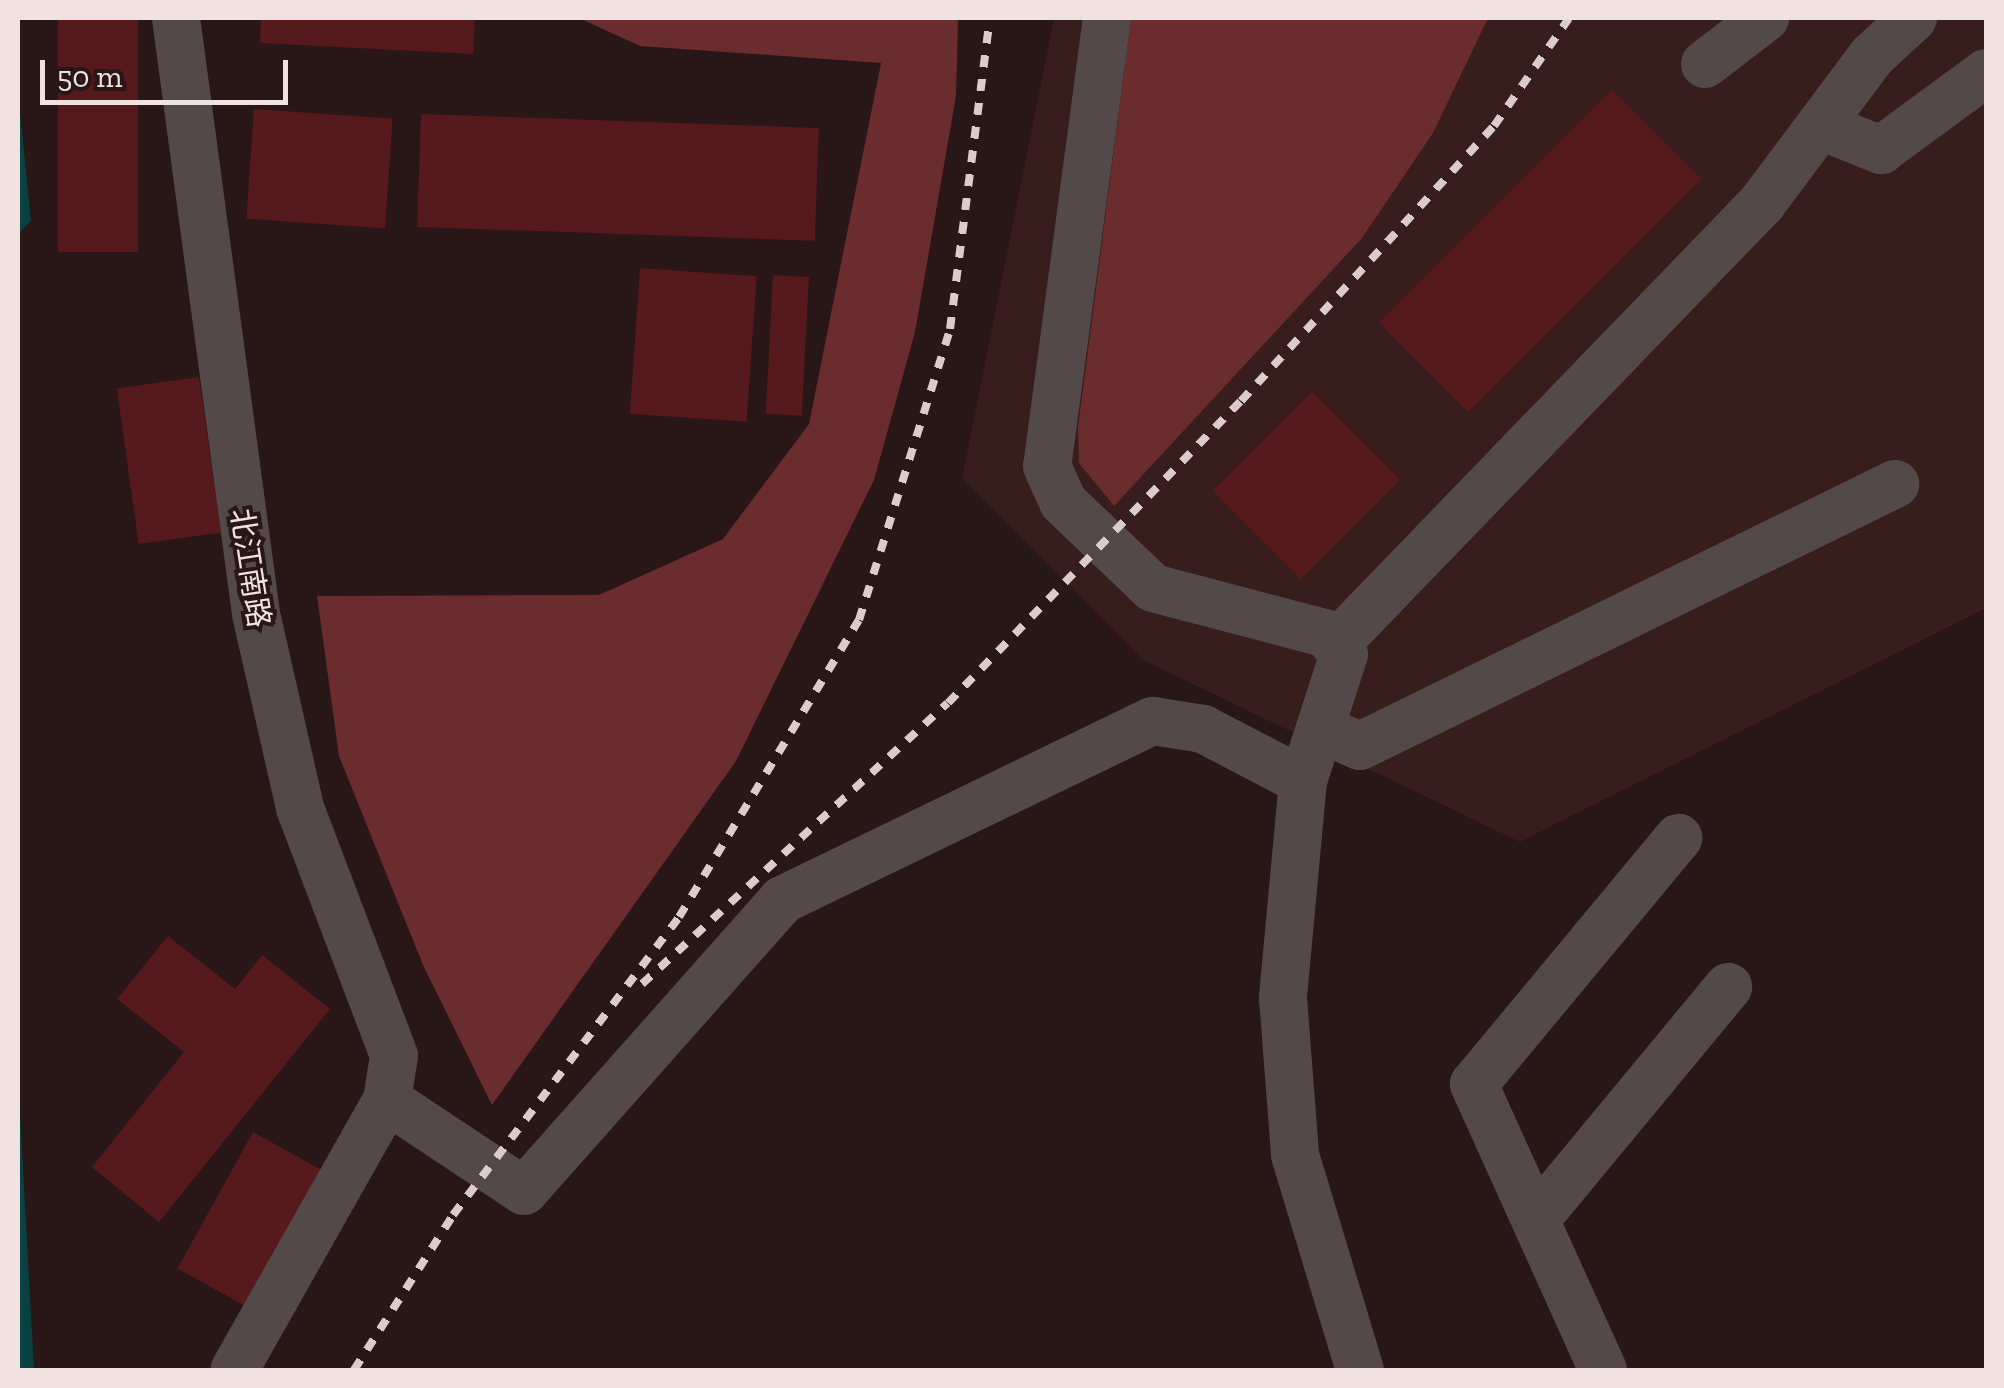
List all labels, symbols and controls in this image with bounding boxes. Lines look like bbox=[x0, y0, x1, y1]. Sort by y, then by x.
scale bar bbox=[45, 40, 292, 102]
text: 50 m bbox=[57, 59, 122, 95]
street label: 北江南路 bbox=[223, 506, 277, 630]

